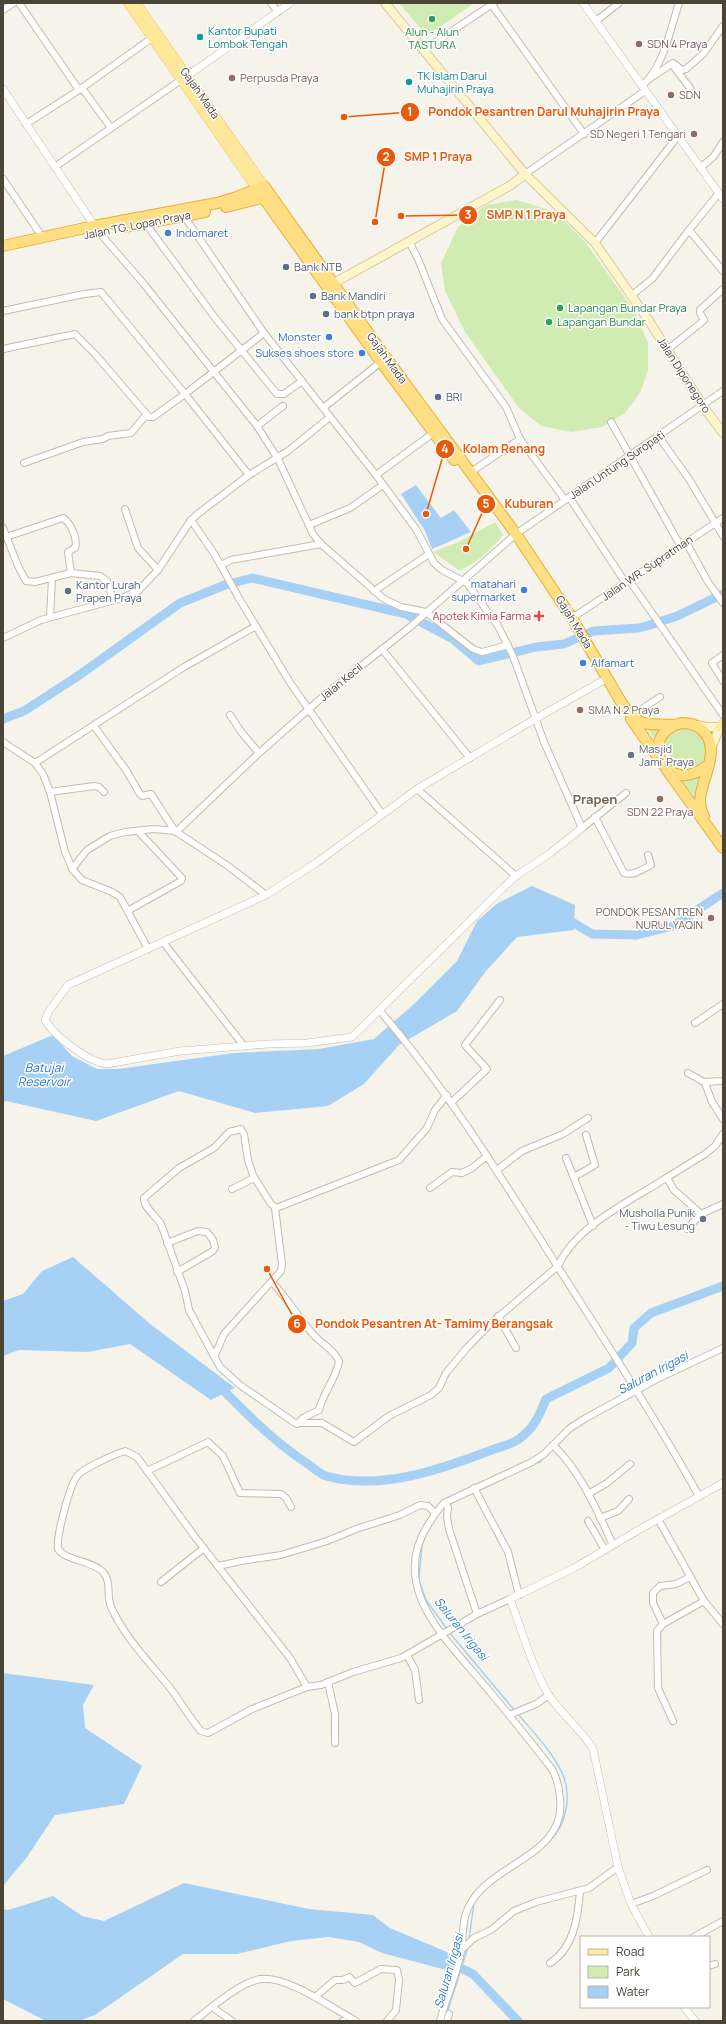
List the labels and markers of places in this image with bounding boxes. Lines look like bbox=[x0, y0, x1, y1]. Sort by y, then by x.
marker: Alun - Alun TASTURA bbox=[427, 14, 437, 24]
place label: Kantor Bupati Lombok Tengah bbox=[208, 23, 288, 51]
place label: Alun - Alun TASTURA bbox=[405, 24, 459, 52]
marker: Kantor Bupati Lombok Tengah bbox=[195, 32, 205, 42]
place label: SDN 4 Praya bbox=[647, 36, 707, 51]
marker: SDN 4 Praya bbox=[634, 39, 644, 49]
place label: TK Islam Darul Muhajirin Praya bbox=[417, 68, 494, 96]
place label: Perpusda Praya bbox=[240, 70, 319, 85]
marker: Perpusda Praya bbox=[227, 73, 237, 83]
marker: TK Islam Darul Muhajirin Praya bbox=[404, 77, 414, 87]
place label: SDN bbox=[679, 87, 701, 102]
marker: SDN bbox=[666, 90, 676, 100]
callout: Pondok Pesantren Darul Muhajirin Praya bbox=[400, 100, 668, 124]
place label: SD Negeri 1 Tengari bbox=[590, 126, 686, 141]
marker: SD Negeri 1 Tengari bbox=[689, 129, 699, 139]
callout: SMP 1 Praya bbox=[376, 145, 480, 169]
callout: SMP N 1 Praya bbox=[458, 203, 574, 227]
place label: Indomaret bbox=[176, 225, 228, 240]
marker: Indomaret bbox=[163, 228, 173, 238]
place label: Bank NTB bbox=[294, 259, 342, 274]
marker: Bank NTB bbox=[281, 262, 291, 272]
place label: Bank Mandiri bbox=[321, 288, 386, 303]
marker: Bank Mandiri bbox=[308, 291, 318, 301]
place label: Lapangan Bundar Praya bbox=[568, 300, 687, 315]
marker: Lapangan Bundar Praya bbox=[555, 303, 565, 313]
place label: bank btpn praya bbox=[334, 306, 415, 321]
marker: bank btpn praya bbox=[321, 309, 331, 319]
place label: Lapangan Bundar bbox=[557, 314, 646, 329]
marker: Lapangan Bundar bbox=[544, 317, 554, 327]
place label: Monster bbox=[278, 329, 321, 344]
marker: Monster bbox=[324, 332, 334, 342]
place label: Sukses shoes store bbox=[255, 345, 355, 360]
marker: Sukses shoes store bbox=[357, 348, 367, 358]
place label: BRI bbox=[446, 389, 462, 404]
marker: BRI bbox=[433, 392, 443, 402]
callout: Kolam Renang bbox=[435, 437, 553, 461]
callout: Kuburan bbox=[476, 492, 561, 516]
place label: matahari supermarket bbox=[451, 576, 516, 604]
place label: Kantor Lurah Prapen Praya bbox=[76, 577, 142, 605]
marker: matahari supermarket bbox=[519, 585, 529, 595]
marker: Kantor Lurah Prapen Praya bbox=[63, 586, 73, 596]
place label: Apotek Kimia Farma bbox=[433, 608, 531, 623]
marker: Apotek Kimia Farma bbox=[534, 611, 544, 621]
place label: Alfamart bbox=[591, 655, 634, 670]
marker: Alfamart bbox=[578, 658, 588, 668]
place label: SMA N 2 Praya bbox=[588, 702, 659, 717]
marker: SMA N 2 Praya bbox=[575, 705, 585, 715]
place label: Masjid Jami' Praya bbox=[639, 741, 694, 769]
marker: Masjid Jami' Praya bbox=[626, 750, 636, 760]
marker: SDN 22 Praya bbox=[655, 794, 665, 804]
place label: SDN 22 Praya bbox=[627, 804, 693, 819]
place label: PONDOK PESANTREN NURUL YAQIN bbox=[596, 904, 703, 932]
marker: PONDOK PESANTREN NURUL YAQIN bbox=[706, 913, 716, 923]
place label: Musholla Punik - Tiwu Lesung bbox=[619, 1205, 696, 1233]
marker: Musholla Punik - Tiwu Lesung bbox=[698, 1214, 708, 1224]
callout: Pondok Pesantren At- Tamimy Berangsak bbox=[287, 1312, 561, 1336]

